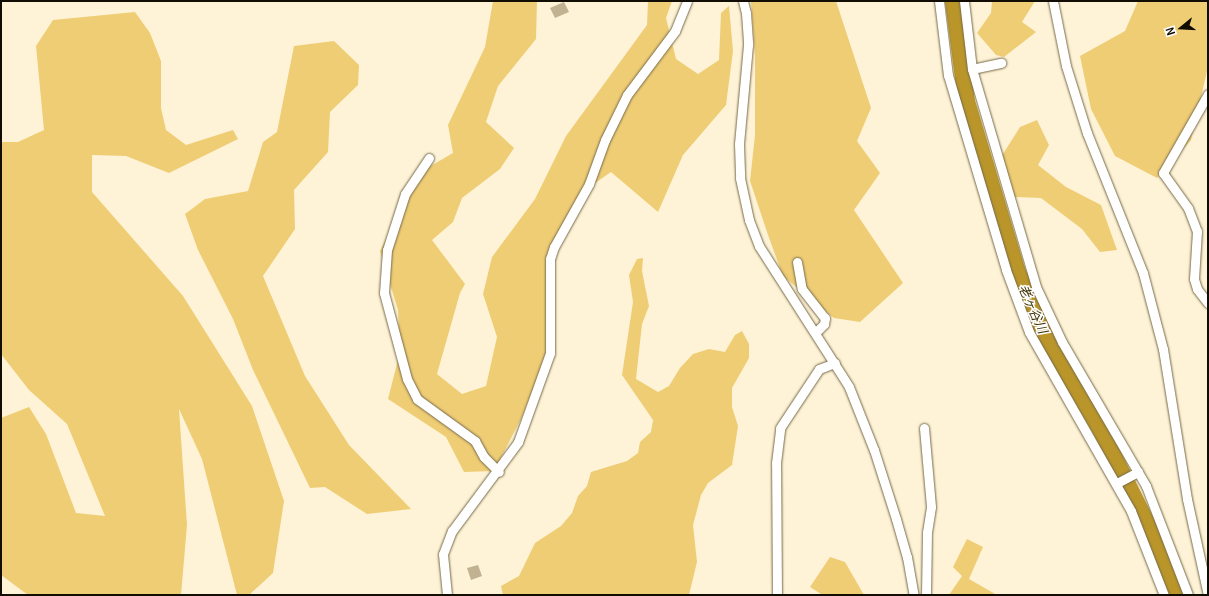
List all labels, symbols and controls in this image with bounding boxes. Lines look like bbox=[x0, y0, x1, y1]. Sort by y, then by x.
north arrow bbox=[1161, 8, 1201, 48]
text: N bbox=[1161, 25, 1178, 38]
water label: 老ヶ谷川 bbox=[1015, 282, 1051, 336]

